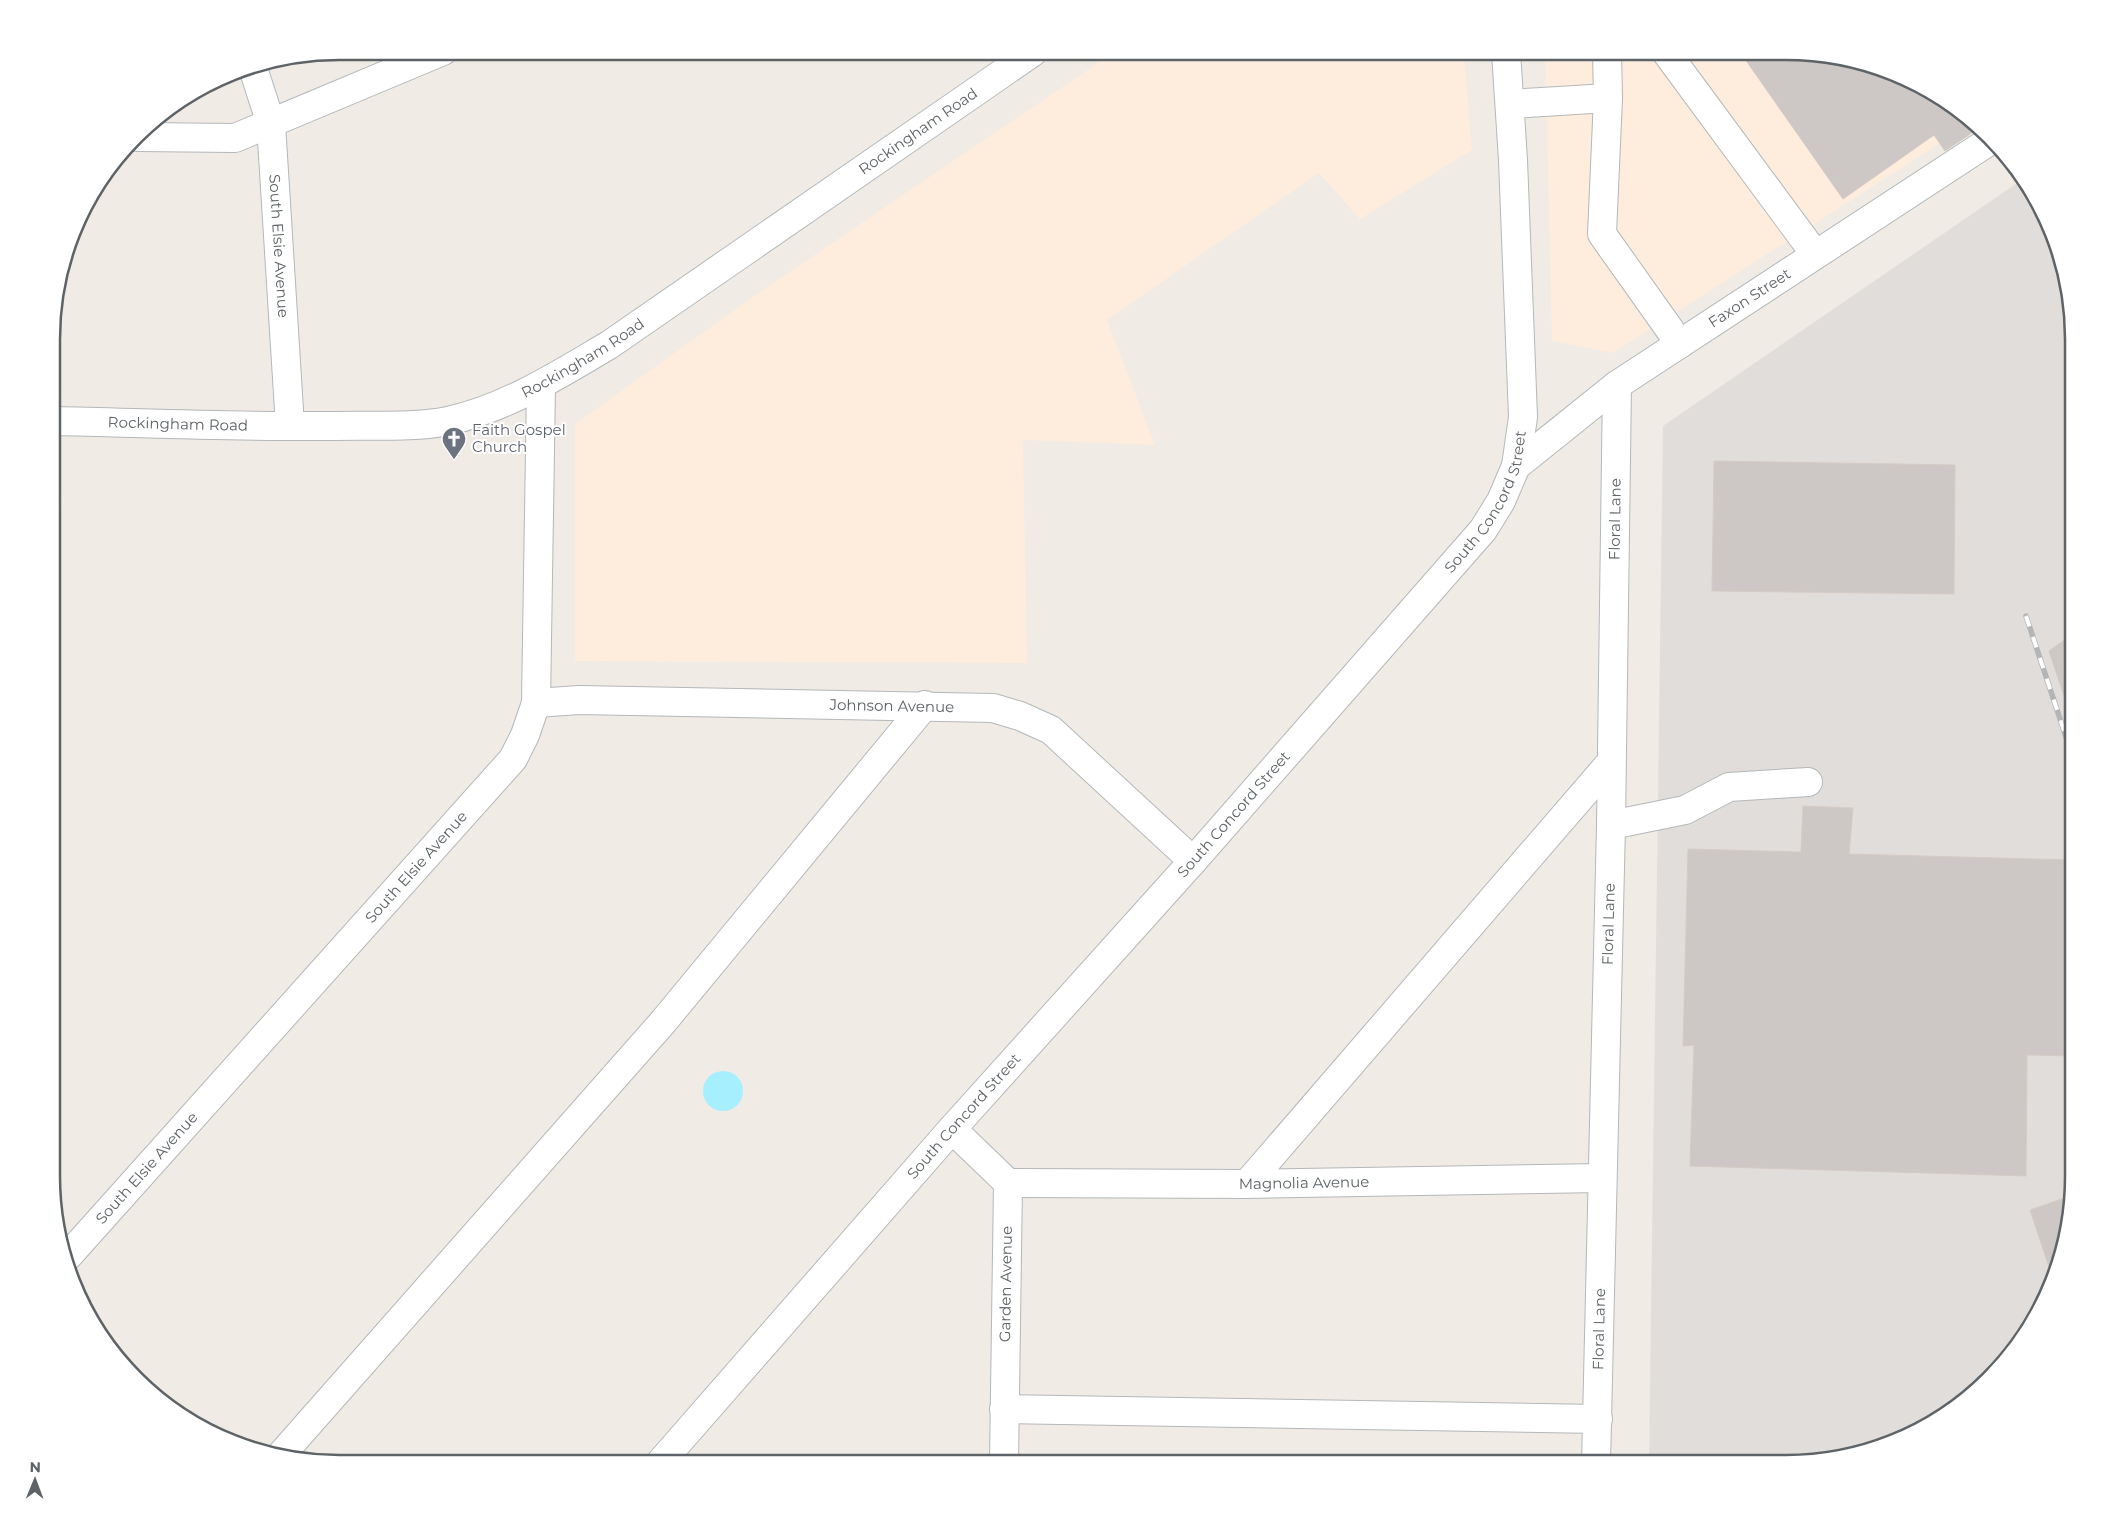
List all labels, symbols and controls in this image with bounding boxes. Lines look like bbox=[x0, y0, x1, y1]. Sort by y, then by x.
street label: Rockingham Road bbox=[855, 83, 981, 179]
street label: South Elsie Avenue bbox=[265, 173, 293, 318]
street label: Faxon Street bbox=[1705, 264, 1794, 332]
street label: Rockingham Road bbox=[518, 314, 648, 402]
street label: Rockingham Road bbox=[108, 412, 248, 435]
place label: Faith Gospel Church bbox=[472, 420, 566, 456]
church icon: Faith Gospel Church bbox=[441, 426, 467, 460]
street label: South Concord Street bbox=[1440, 429, 1530, 577]
street label: Floral Lane bbox=[1605, 478, 1625, 560]
street label: Johnson Avenue bbox=[828, 695, 954, 716]
street label: South Concord Street bbox=[1173, 747, 1294, 881]
street label: South Elsie Avenue bbox=[361, 807, 471, 927]
street label: Floral Lane bbox=[1598, 883, 1619, 965]
street label: South Concord Street bbox=[903, 1049, 1024, 1183]
street label: South Elsie Avenue bbox=[91, 1108, 201, 1228]
street label: Magnolia Avenue bbox=[1239, 1172, 1369, 1193]
street label: Garden Avenue bbox=[995, 1226, 1016, 1342]
street label: Floral Lane bbox=[1588, 1288, 1609, 1370]
north arrow bbox=[10, 1455, 60, 1505]
text: N bbox=[29, 1458, 41, 1476]

